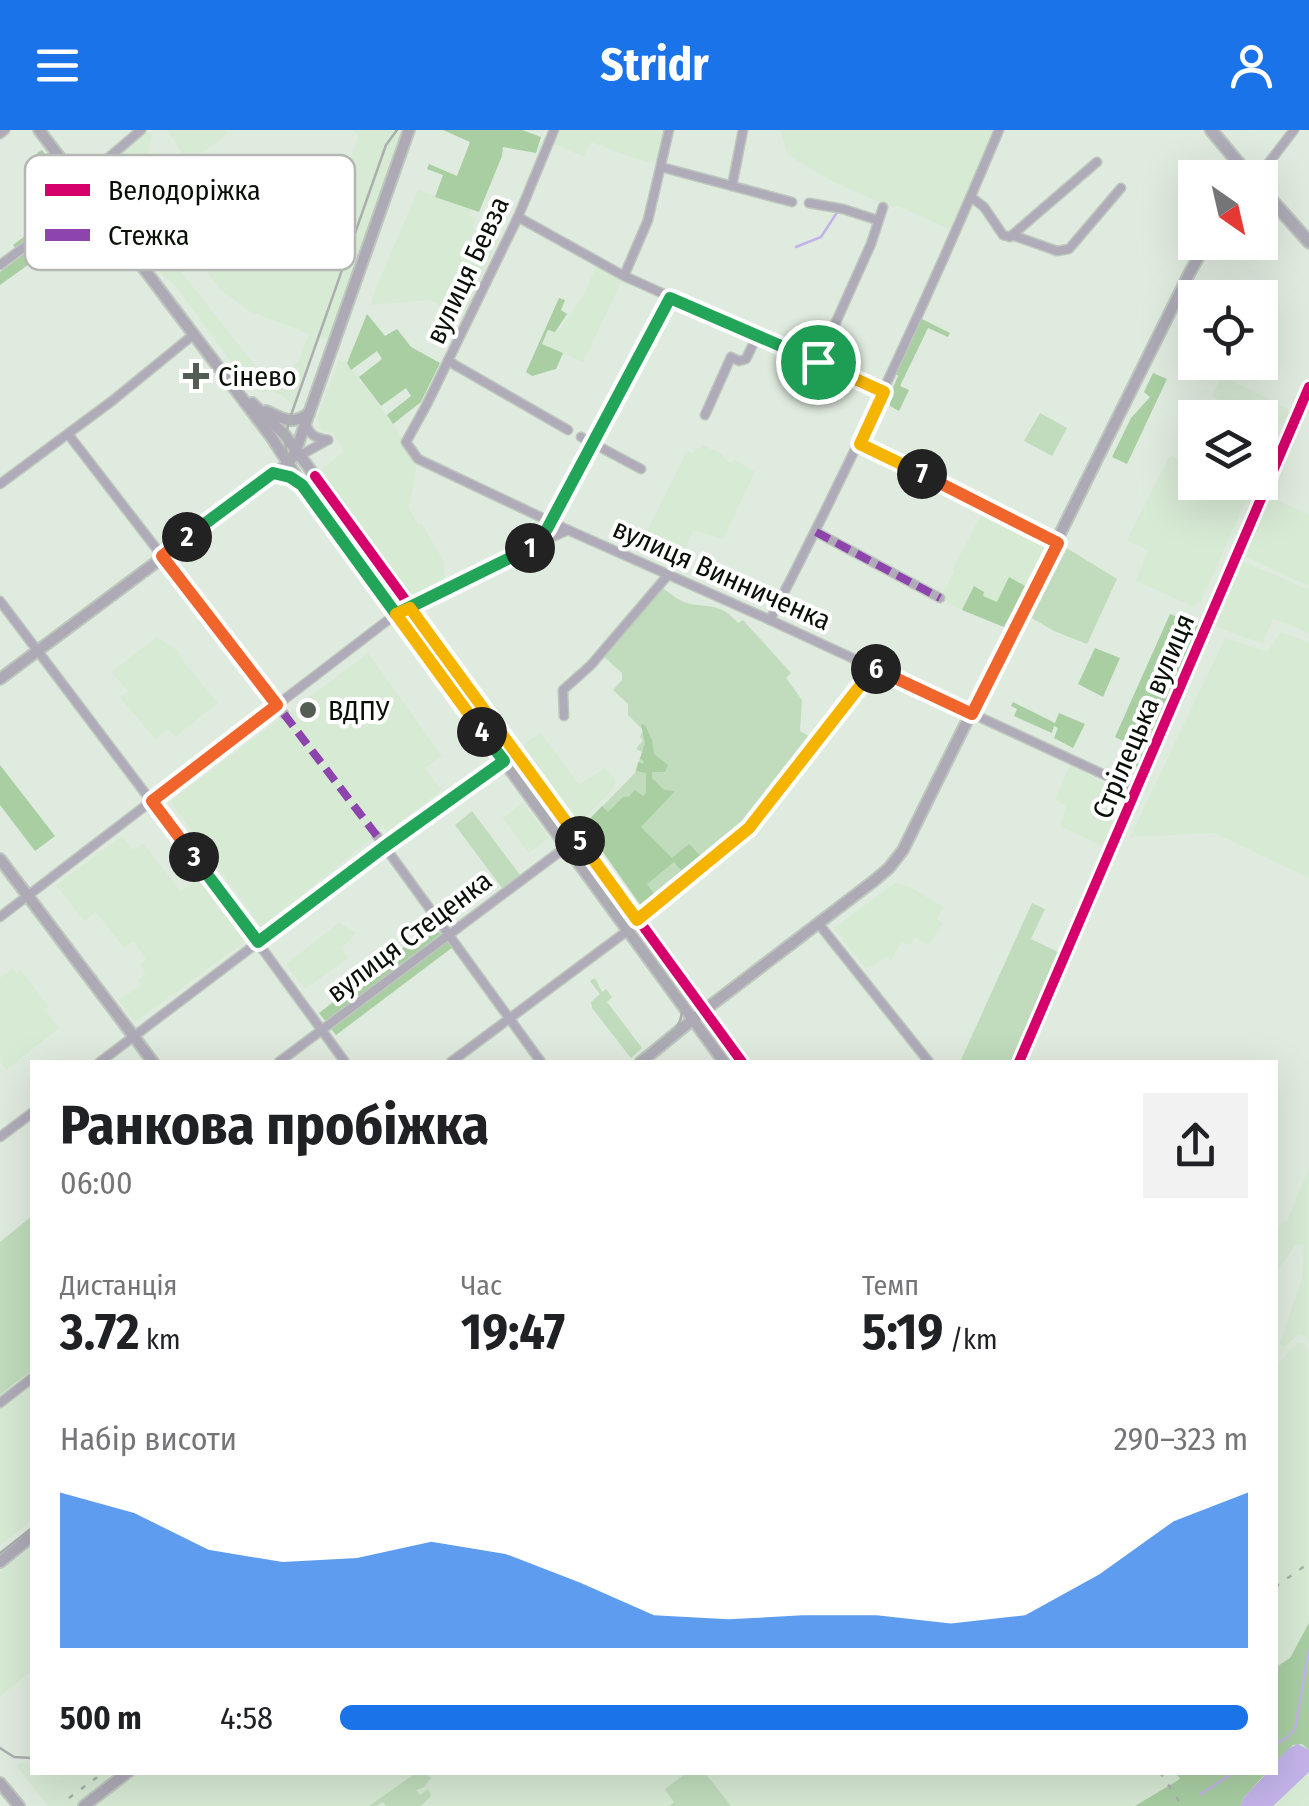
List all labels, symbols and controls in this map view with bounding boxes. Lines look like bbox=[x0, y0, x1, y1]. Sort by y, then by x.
icon: menu bbox=[30, 38, 85, 93]
text: Stridr bbox=[600, 38, 709, 92]
icon: person bbox=[1224, 38, 1279, 93]
legend bbox=[25, 155, 355, 270]
north arrow bbox=[1178, 160, 1278, 260]
map controls bbox=[1178, 160, 1278, 500]
text: Велодоріжка bbox=[108, 174, 261, 207]
street label: вулиця Бевза bbox=[419, 191, 516, 349]
text: Стежка bbox=[108, 219, 189, 252]
button: locate bbox=[1178, 280, 1278, 380]
pin bbox=[776, 320, 861, 405]
icon: arrive bbox=[791, 335, 846, 390]
place label: Сінево bbox=[218, 360, 297, 393]
marker: Сінево bbox=[183, 363, 209, 389]
button: layers bbox=[1178, 400, 1278, 500]
pin: 7 bbox=[897, 449, 947, 499]
text: 7 bbox=[916, 457, 928, 490]
pin: 2 bbox=[162, 512, 212, 562]
street label: вулиця Винниченка bbox=[608, 512, 836, 637]
text: 2 bbox=[181, 520, 193, 553]
pin: 1 bbox=[505, 523, 555, 573]
text: 1 bbox=[524, 531, 536, 564]
street label: Стрілецька вулиця bbox=[1085, 609, 1201, 824]
pin: 6 bbox=[851, 644, 901, 694]
text: 6 bbox=[869, 652, 883, 685]
place label: ВДПУ bbox=[328, 694, 390, 727]
marker: ВДПУ bbox=[297, 699, 319, 721]
pin: 4 bbox=[457, 707, 507, 757]
text: 4 bbox=[475, 715, 489, 748]
pin: 5 bbox=[555, 816, 605, 866]
text: 5 bbox=[573, 824, 587, 857]
pin: 3 bbox=[169, 832, 219, 882]
text: 3 bbox=[187, 840, 201, 873]
street label: вулиця Стеценка bbox=[320, 864, 498, 1009]
text: Ранкова пробіжка bbox=[60, 1093, 489, 1159]
button: share bbox=[1143, 1093, 1248, 1198]
text: 06:00 bbox=[60, 1164, 133, 1202]
text: Дистанція bbox=[60, 1269, 177, 1302]
text: Час bbox=[461, 1269, 502, 1302]
text: Темп bbox=[862, 1269, 919, 1302]
text: 3.72 bbox=[60, 1302, 139, 1362]
text: 19:47 bbox=[461, 1302, 565, 1362]
text: 5:19 bbox=[862, 1302, 943, 1362]
text: km bbox=[139, 1323, 181, 1356]
text: /km bbox=[943, 1323, 998, 1356]
text: Набір висоти bbox=[60, 1420, 237, 1458]
text: 290–323 m bbox=[1114, 1420, 1248, 1458]
text: 500 m bbox=[60, 1699, 142, 1737]
text: 4:58 bbox=[220, 1699, 273, 1737]

